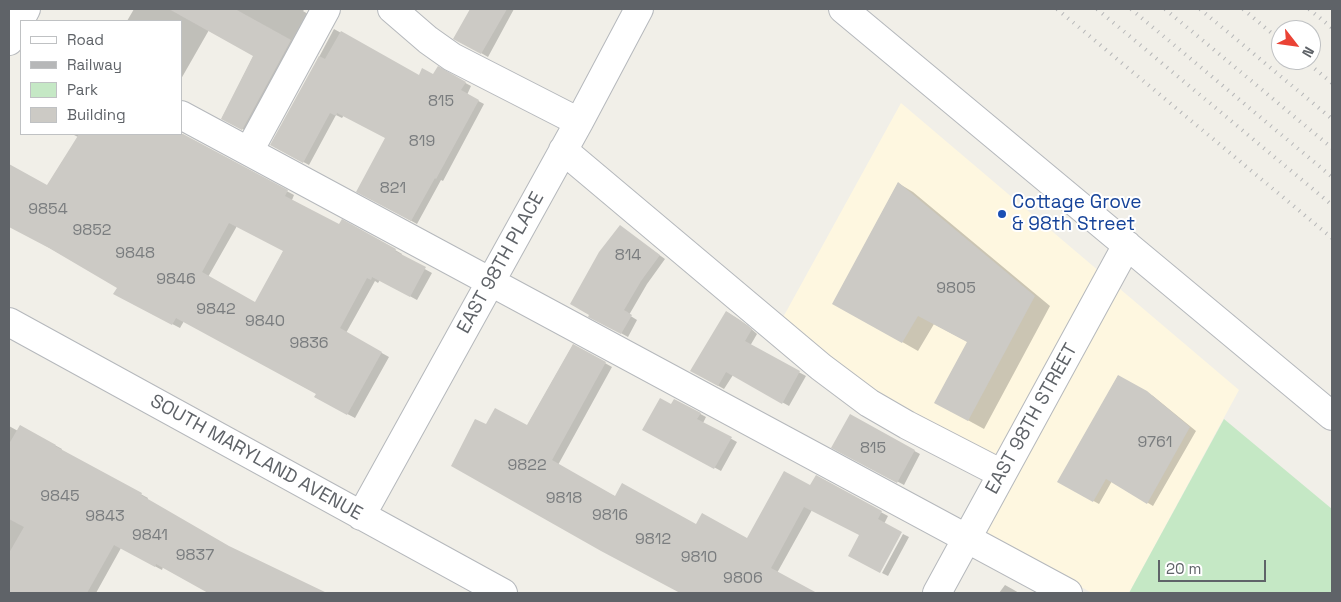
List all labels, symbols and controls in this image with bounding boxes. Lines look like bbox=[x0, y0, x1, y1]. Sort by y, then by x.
legend bbox=[20, 20, 182, 135]
north arrow bbox=[1271, 20, 1321, 70]
text: Road bbox=[67, 30, 104, 49]
text: N bbox=[1298, 43, 1318, 61]
text: Railway bbox=[67, 55, 122, 74]
text: Park bbox=[67, 80, 98, 99]
house number: 815 bbox=[428, 92, 454, 112]
text: Building bbox=[67, 105, 126, 124]
house number: 819 bbox=[409, 132, 435, 152]
house number: 821 bbox=[380, 179, 406, 199]
street label: EAST 98TH PLACE bbox=[453, 188, 549, 338]
place label: Cottage Grove & 98th Street bbox=[1012, 192, 1142, 236]
house number: 9854 bbox=[28, 200, 68, 220]
marker: Cottage Grove & 98th Street bbox=[996, 208, 1008, 220]
house number: 9852 bbox=[73, 221, 111, 241]
house number: 9848 bbox=[115, 244, 155, 264]
house number: 814 bbox=[615, 246, 641, 266]
house number: 9846 bbox=[156, 270, 196, 290]
house number: 9805 bbox=[936, 279, 976, 299]
house number: 9842 bbox=[196, 300, 236, 320]
house number: 9840 bbox=[245, 312, 285, 332]
house number: 9836 bbox=[289, 334, 329, 354]
street label: EAST 98TH STREET bbox=[981, 340, 1083, 498]
street label: SOUTH MARYLAND AVENUE bbox=[146, 390, 366, 526]
house number: 9761 bbox=[1138, 433, 1172, 453]
house number: 815 bbox=[860, 439, 886, 459]
house number: 9822 bbox=[507, 456, 547, 476]
house number: 9845 bbox=[40, 487, 80, 507]
house number: 9818 bbox=[546, 489, 582, 509]
house number: 9816 bbox=[592, 506, 628, 526]
house number: 9843 bbox=[85, 507, 125, 527]
house number: 9841 bbox=[132, 526, 168, 546]
house number: 9812 bbox=[635, 530, 671, 550]
house number: 9837 bbox=[176, 546, 214, 566]
house number: 9810 bbox=[681, 548, 717, 568]
scale bar bbox=[1161, 550, 1268, 582]
text: 20 m bbox=[1166, 559, 1201, 578]
house number: 9806 bbox=[723, 569, 763, 589]

